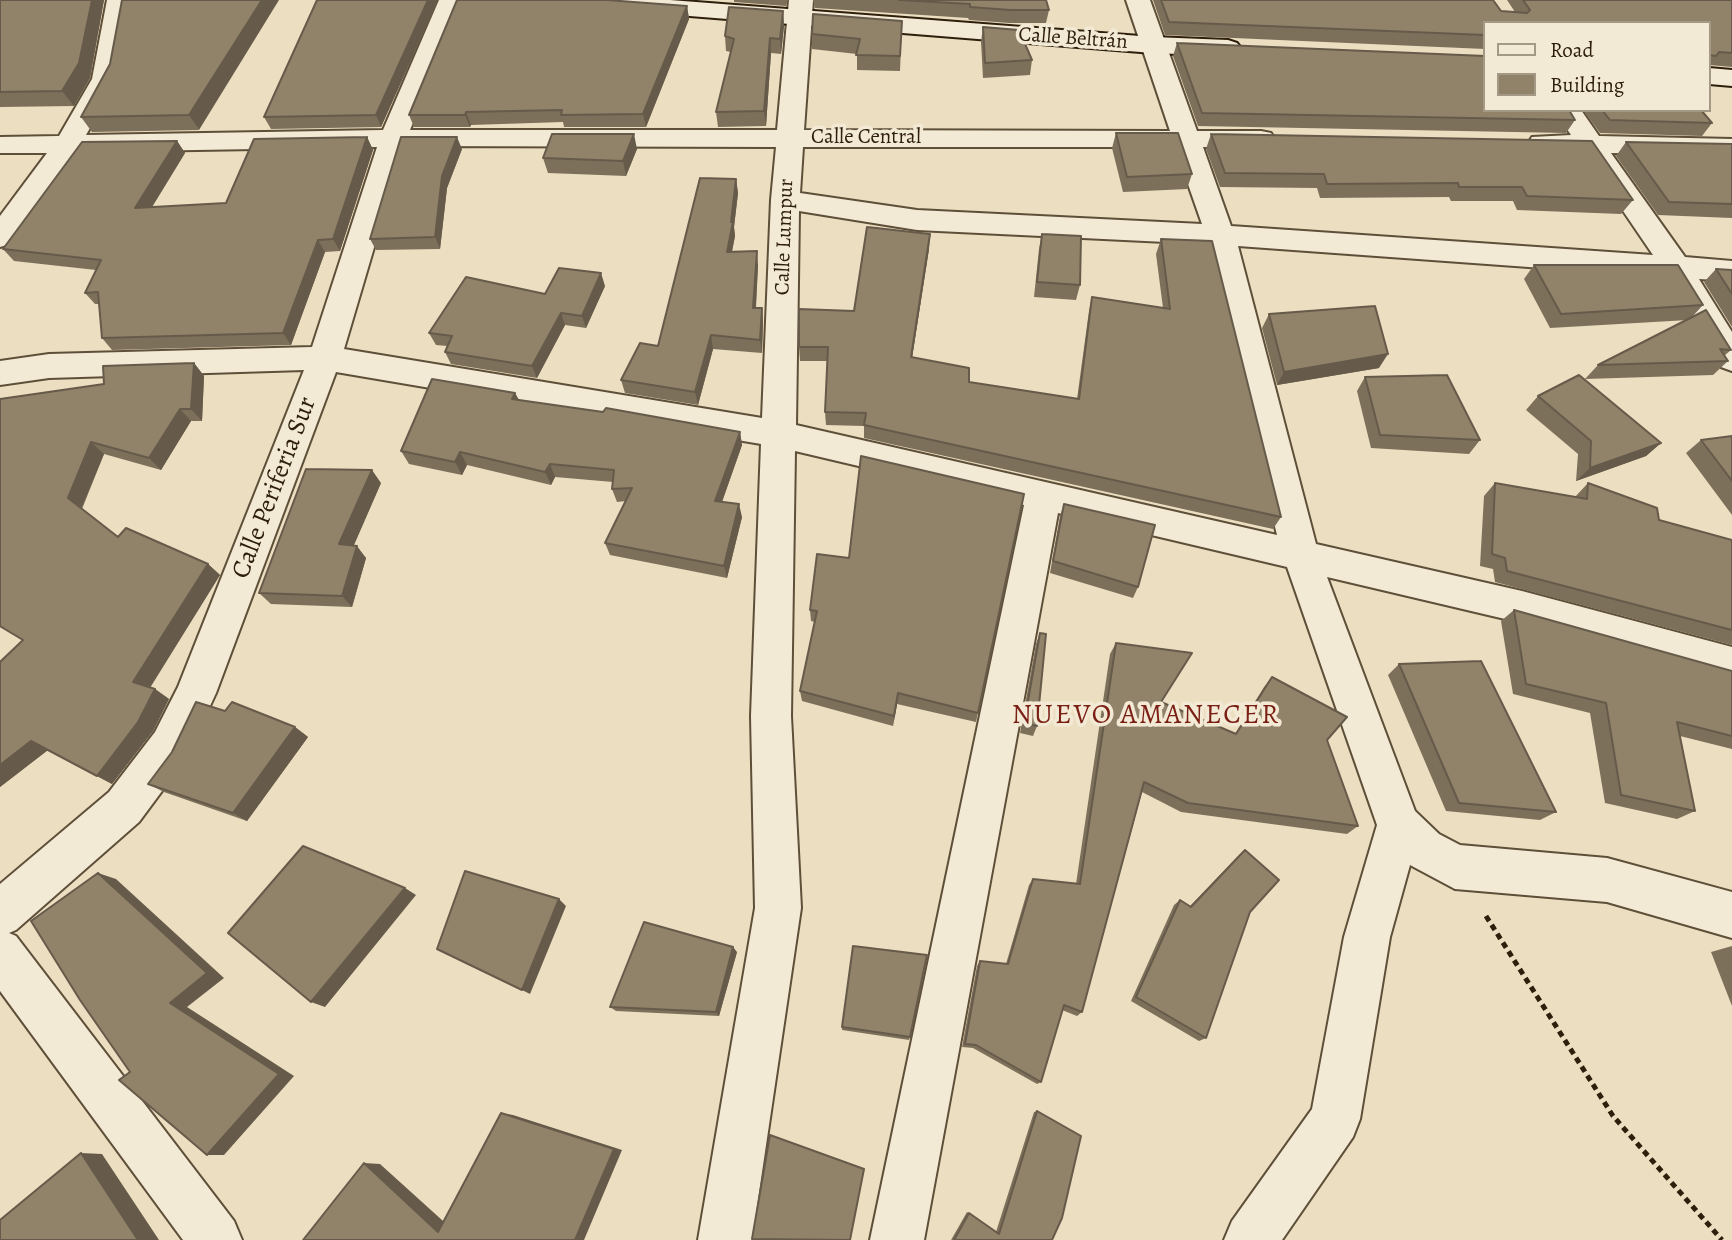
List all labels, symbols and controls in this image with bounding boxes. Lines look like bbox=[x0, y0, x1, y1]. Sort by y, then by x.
legend bbox=[1484, 21, 1711, 112]
street label: Calle Beltrán bbox=[1017, 23, 1129, 55]
text: Road bbox=[1550, 36, 1594, 64]
text: Building bbox=[1550, 71, 1624, 99]
street label: Calle Central bbox=[811, 125, 921, 151]
street label: Calle Lumpur bbox=[770, 178, 800, 296]
street label: Calle Periferia Sur bbox=[226, 393, 324, 583]
district label: NUEVO AMANECER bbox=[1013, 699, 1279, 733]

